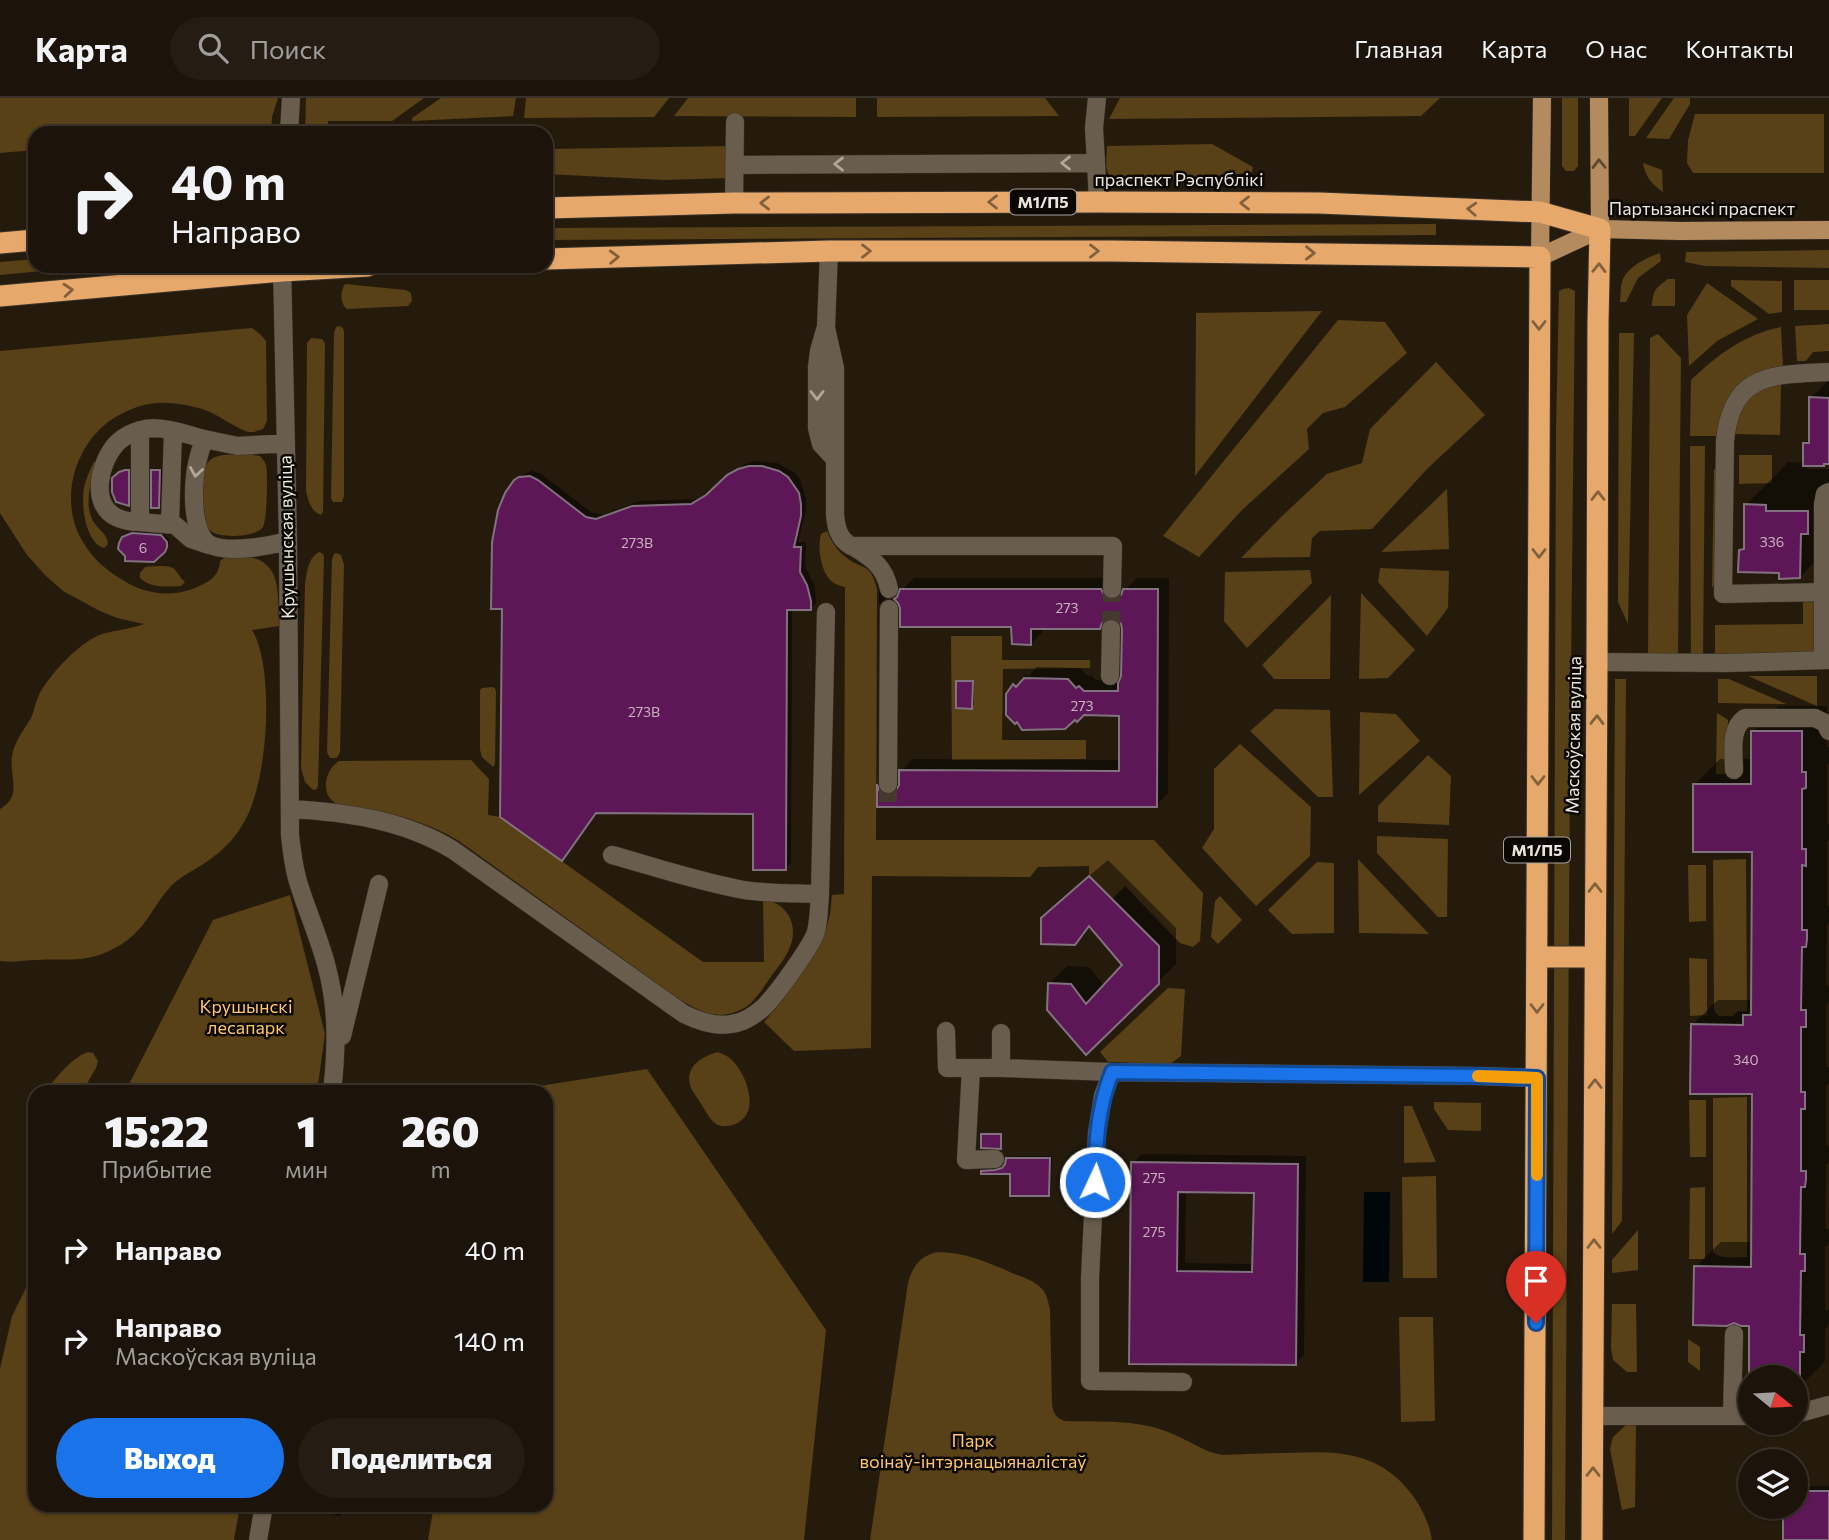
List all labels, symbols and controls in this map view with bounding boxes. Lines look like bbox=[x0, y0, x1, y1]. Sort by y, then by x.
search box bbox=[170, 17, 660, 80]
text: Карта bbox=[35, 28, 128, 69]
icon: search bbox=[194, 29, 232, 67]
text: Поиск bbox=[250, 33, 326, 64]
text: Главная bbox=[1354, 34, 1443, 63]
text: Карта bbox=[1481, 34, 1547, 63]
text: О нас bbox=[1585, 34, 1647, 63]
text: Контакты bbox=[1685, 34, 1794, 63]
text: 40 m bbox=[171, 150, 286, 210]
icon: right bbox=[56, 154, 147, 245]
one-way arrow bbox=[1060, 155, 1071, 171]
one-way arrow bbox=[833, 156, 843, 172]
one-way arrow bbox=[1591, 158, 1606, 169]
street label: праспект Рэспублікі bbox=[1094, 168, 1264, 190]
road number: М1/П5 bbox=[1010, 190, 1076, 214]
one-way arrow bbox=[987, 194, 998, 210]
one-way arrow bbox=[760, 195, 770, 211]
one-way arrow bbox=[1239, 195, 1250, 211]
street label: Партызанскі праспект bbox=[1609, 197, 1796, 219]
one-way arrow bbox=[1467, 201, 1478, 216]
text: Направо bbox=[171, 210, 301, 250]
one-way arrow bbox=[861, 243, 872, 259]
one-way arrow bbox=[1089, 243, 1099, 259]
one-way arrow bbox=[1305, 245, 1315, 261]
one-way arrow bbox=[609, 249, 620, 265]
one-way arrow bbox=[1591, 263, 1607, 273]
one-way arrow bbox=[63, 283, 74, 298]
one-way arrow bbox=[1531, 320, 1547, 331]
one-way arrow bbox=[809, 390, 825, 401]
street label: Крушынская вуліца bbox=[274, 455, 298, 619]
one-way arrow bbox=[189, 467, 204, 478]
one-way arrow bbox=[1590, 490, 1606, 501]
house number: 336 bbox=[1760, 533, 1784, 550]
house number: 273В bbox=[621, 534, 653, 551]
house number: 6 bbox=[139, 539, 147, 556]
one-way arrow bbox=[1531, 548, 1547, 558]
house number: 273 bbox=[1055, 599, 1079, 616]
street label: Маскоўская вуліца bbox=[1561, 656, 1585, 814]
house number: 273 bbox=[1070, 697, 1094, 714]
house number: 273В bbox=[628, 703, 660, 720]
one-way arrow bbox=[1589, 715, 1604, 726]
one-way arrow bbox=[1530, 775, 1546, 786]
road number: М1/П5 bbox=[1504, 838, 1570, 862]
one-way arrow bbox=[1587, 883, 1603, 893]
park label: Крушынскі лесапарк bbox=[199, 995, 293, 1038]
one-way arrow bbox=[1529, 1003, 1545, 1013]
house number: 340 bbox=[1733, 1051, 1759, 1068]
one-way arrow bbox=[1587, 1078, 1603, 1088]
text: 15:22 bbox=[104, 1104, 209, 1156]
text: 1 bbox=[297, 1104, 316, 1156]
text: 260 bbox=[401, 1104, 480, 1156]
position arrow bbox=[1058, 1145, 1132, 1219]
text: Прибытие bbox=[101, 1155, 212, 1183]
text: мин bbox=[285, 1155, 328, 1183]
text: m bbox=[430, 1155, 451, 1183]
house number: 275 bbox=[1142, 1169, 1166, 1186]
house number: 275 bbox=[1142, 1223, 1166, 1240]
icon: right bbox=[56, 1231, 94, 1269]
text: Направо bbox=[115, 1234, 222, 1265]
text: 40 m bbox=[465, 1234, 525, 1265]
one-way arrow bbox=[1586, 1239, 1602, 1249]
pin bbox=[1506, 1251, 1566, 1323]
icon: arrive bbox=[1517, 1262, 1555, 1300]
text: Направо bbox=[115, 1311, 222, 1342]
icon: right bbox=[56, 1322, 94, 1360]
text: 140 m bbox=[454, 1325, 525, 1356]
text: Маскоўская вуліца bbox=[115, 1342, 317, 1370]
north arrow bbox=[1738, 1365, 1808, 1435]
map controls bbox=[1738, 1365, 1808, 1519]
button: Выход bbox=[56, 1418, 284, 1498]
button: Поделиться bbox=[298, 1418, 525, 1498]
park label: Парк воінаў-інтэрнацыяналістаў bbox=[859, 1429, 1087, 1472]
button: layers bbox=[1738, 1449, 1808, 1519]
one-way arrow bbox=[1585, 1466, 1600, 1477]

